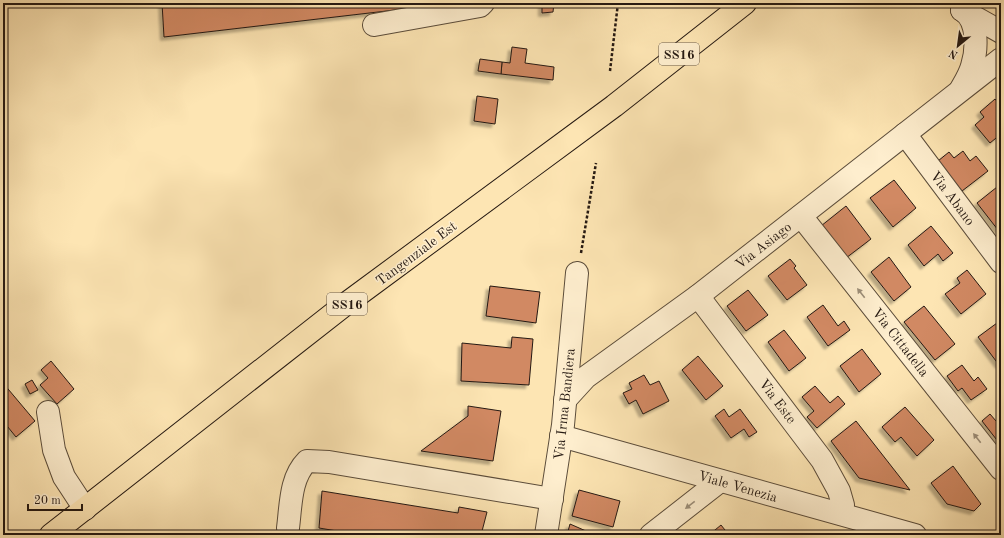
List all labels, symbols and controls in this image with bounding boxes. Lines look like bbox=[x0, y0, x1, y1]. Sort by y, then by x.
north arrow bbox=[938, 26, 978, 66]
road number: SS16 bbox=[659, 43, 699, 65]
text: N bbox=[947, 46, 960, 60]
street label: Via Abano bbox=[927, 169, 977, 228]
street label: Tangenziale Est bbox=[374, 219, 460, 289]
street label: Via Asiago bbox=[733, 220, 794, 272]
one-way arrow bbox=[857, 287, 866, 298]
road number: SS16 bbox=[327, 293, 367, 315]
street label: Via Cittadella bbox=[869, 306, 931, 380]
street label: Via Irma Bandiera bbox=[552, 347, 578, 461]
street label: Via Este bbox=[756, 377, 798, 427]
one-way arrow bbox=[972, 433, 981, 444]
street label: Viale Venezia bbox=[696, 469, 779, 505]
scale bar bbox=[28, 486, 82, 512]
text: 20 m bbox=[34, 495, 61, 507]
one-way arrow bbox=[684, 500, 695, 509]

